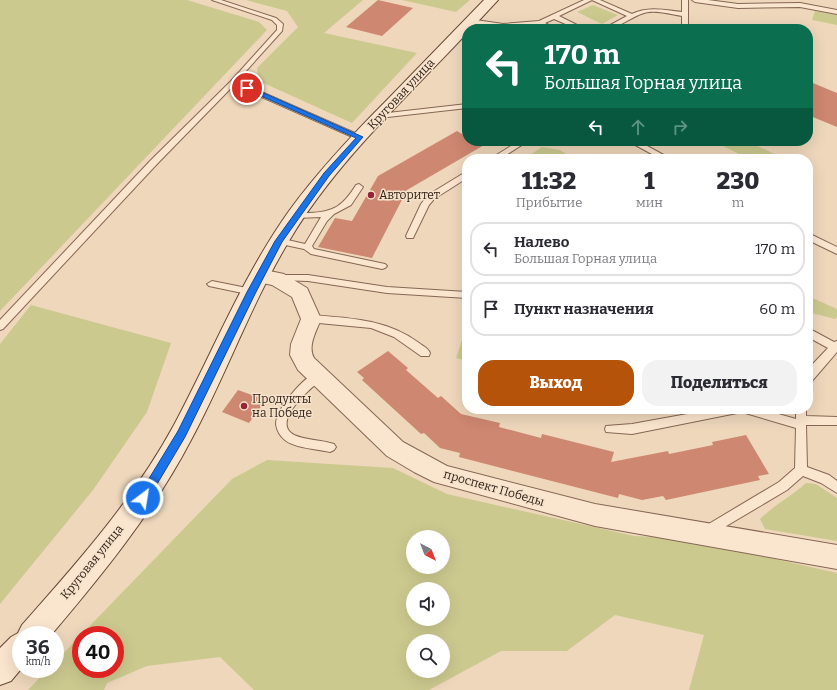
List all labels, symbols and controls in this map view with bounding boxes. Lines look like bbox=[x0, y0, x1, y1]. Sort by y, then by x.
text: 170 m bbox=[544, 38, 620, 71]
icon: left bbox=[478, 40, 530, 92]
street label: Круговая улица bbox=[365, 55, 438, 132]
pin bbox=[230, 71, 264, 105]
text: Большая Горная улица bbox=[544, 72, 742, 94]
icon: arrive bbox=[236, 77, 258, 99]
icon: left bbox=[585, 116, 607, 138]
icon: ahead bbox=[627, 116, 649, 138]
icon: right bbox=[669, 116, 691, 138]
text: 11:32 bbox=[522, 167, 576, 195]
text: 1 bbox=[644, 167, 655, 195]
text: 230 bbox=[717, 167, 759, 195]
place label: Авторитет bbox=[379, 188, 440, 202]
marker: Авторитет bbox=[366, 190, 376, 200]
text: Прибытие bbox=[516, 195, 582, 210]
text: мин bbox=[636, 195, 663, 210]
text: m bbox=[732, 195, 744, 210]
text: Налево bbox=[514, 233, 569, 251]
icon: left bbox=[480, 238, 502, 260]
text: 170 m bbox=[755, 240, 795, 258]
text: Большая Горная улица bbox=[514, 251, 657, 266]
icon: arrive bbox=[480, 298, 502, 320]
text: Пункт назначения bbox=[514, 300, 654, 318]
text: 60 m bbox=[759, 300, 795, 318]
button: Выход bbox=[478, 360, 634, 406]
button: Поделиться bbox=[642, 360, 797, 406]
place label: Продукты на Победе bbox=[252, 392, 312, 420]
marker: Продукты на Победе bbox=[239, 401, 249, 411]
street label: проспект Победы bbox=[442, 467, 546, 509]
position arrow bbox=[122, 477, 164, 519]
street label: Круговая улица bbox=[58, 522, 127, 602]
north arrow bbox=[406, 530, 450, 574]
map controls bbox=[406, 530, 450, 678]
button: sound bbox=[406, 582, 450, 626]
speed limit sign: 40 bbox=[72, 626, 124, 678]
button: search bbox=[406, 634, 450, 678]
text: 36 bbox=[26, 635, 50, 659]
text: km/h bbox=[26, 656, 50, 668]

